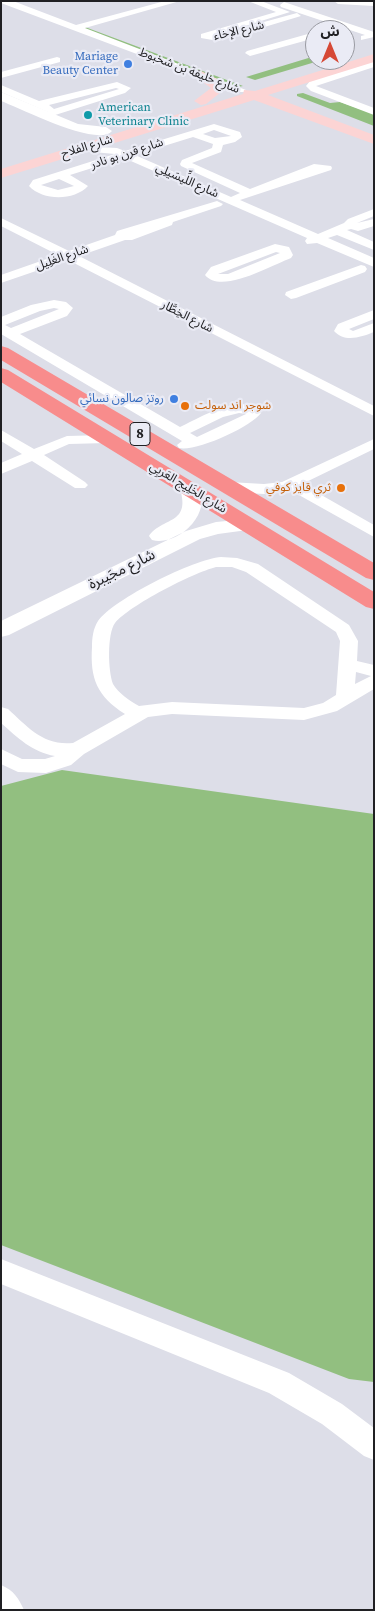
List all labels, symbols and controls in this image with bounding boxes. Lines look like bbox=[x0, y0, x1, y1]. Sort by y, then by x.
street label: شارع الإخاء bbox=[212, 18, 266, 44]
north arrow bbox=[305, 20, 355, 70]
text: ش bbox=[320, 21, 340, 41]
street label: شارع خليفة بن شخبوط bbox=[136, 45, 242, 97]
place label: Mariage Beauty Center bbox=[43, 50, 118, 78]
marker: Mariage Beauty Center bbox=[122, 58, 134, 70]
place label: American Veterinary Clinic bbox=[98, 101, 189, 129]
marker: American Veterinary Clinic bbox=[82, 109, 94, 121]
street label: شارع الفلاح bbox=[60, 132, 114, 162]
street label: شارع قرن بو نادر bbox=[89, 135, 165, 173]
street label: شارع اللِّيسَيلِي bbox=[153, 161, 221, 201]
street label: شارع الغَلِيل bbox=[34, 242, 90, 274]
street label: شارع الخِطَّار bbox=[159, 298, 215, 336]
place label: روتز صالون نسائي bbox=[80, 392, 164, 406]
marker: روتز صالون نسائي bbox=[168, 393, 180, 405]
place label: شوجر اند سولت bbox=[195, 399, 271, 413]
marker: شوجر اند سولت bbox=[179, 400, 191, 412]
road number: 8 bbox=[130, 422, 150, 446]
street label: شارع الخَلِيج العَربِي bbox=[147, 459, 229, 517]
place label: ثري قايز كوفي bbox=[266, 481, 331, 495]
marker: ثري قايز كوفي bbox=[335, 482, 347, 494]
street label: شارع مجَيبرة bbox=[86, 546, 158, 594]

